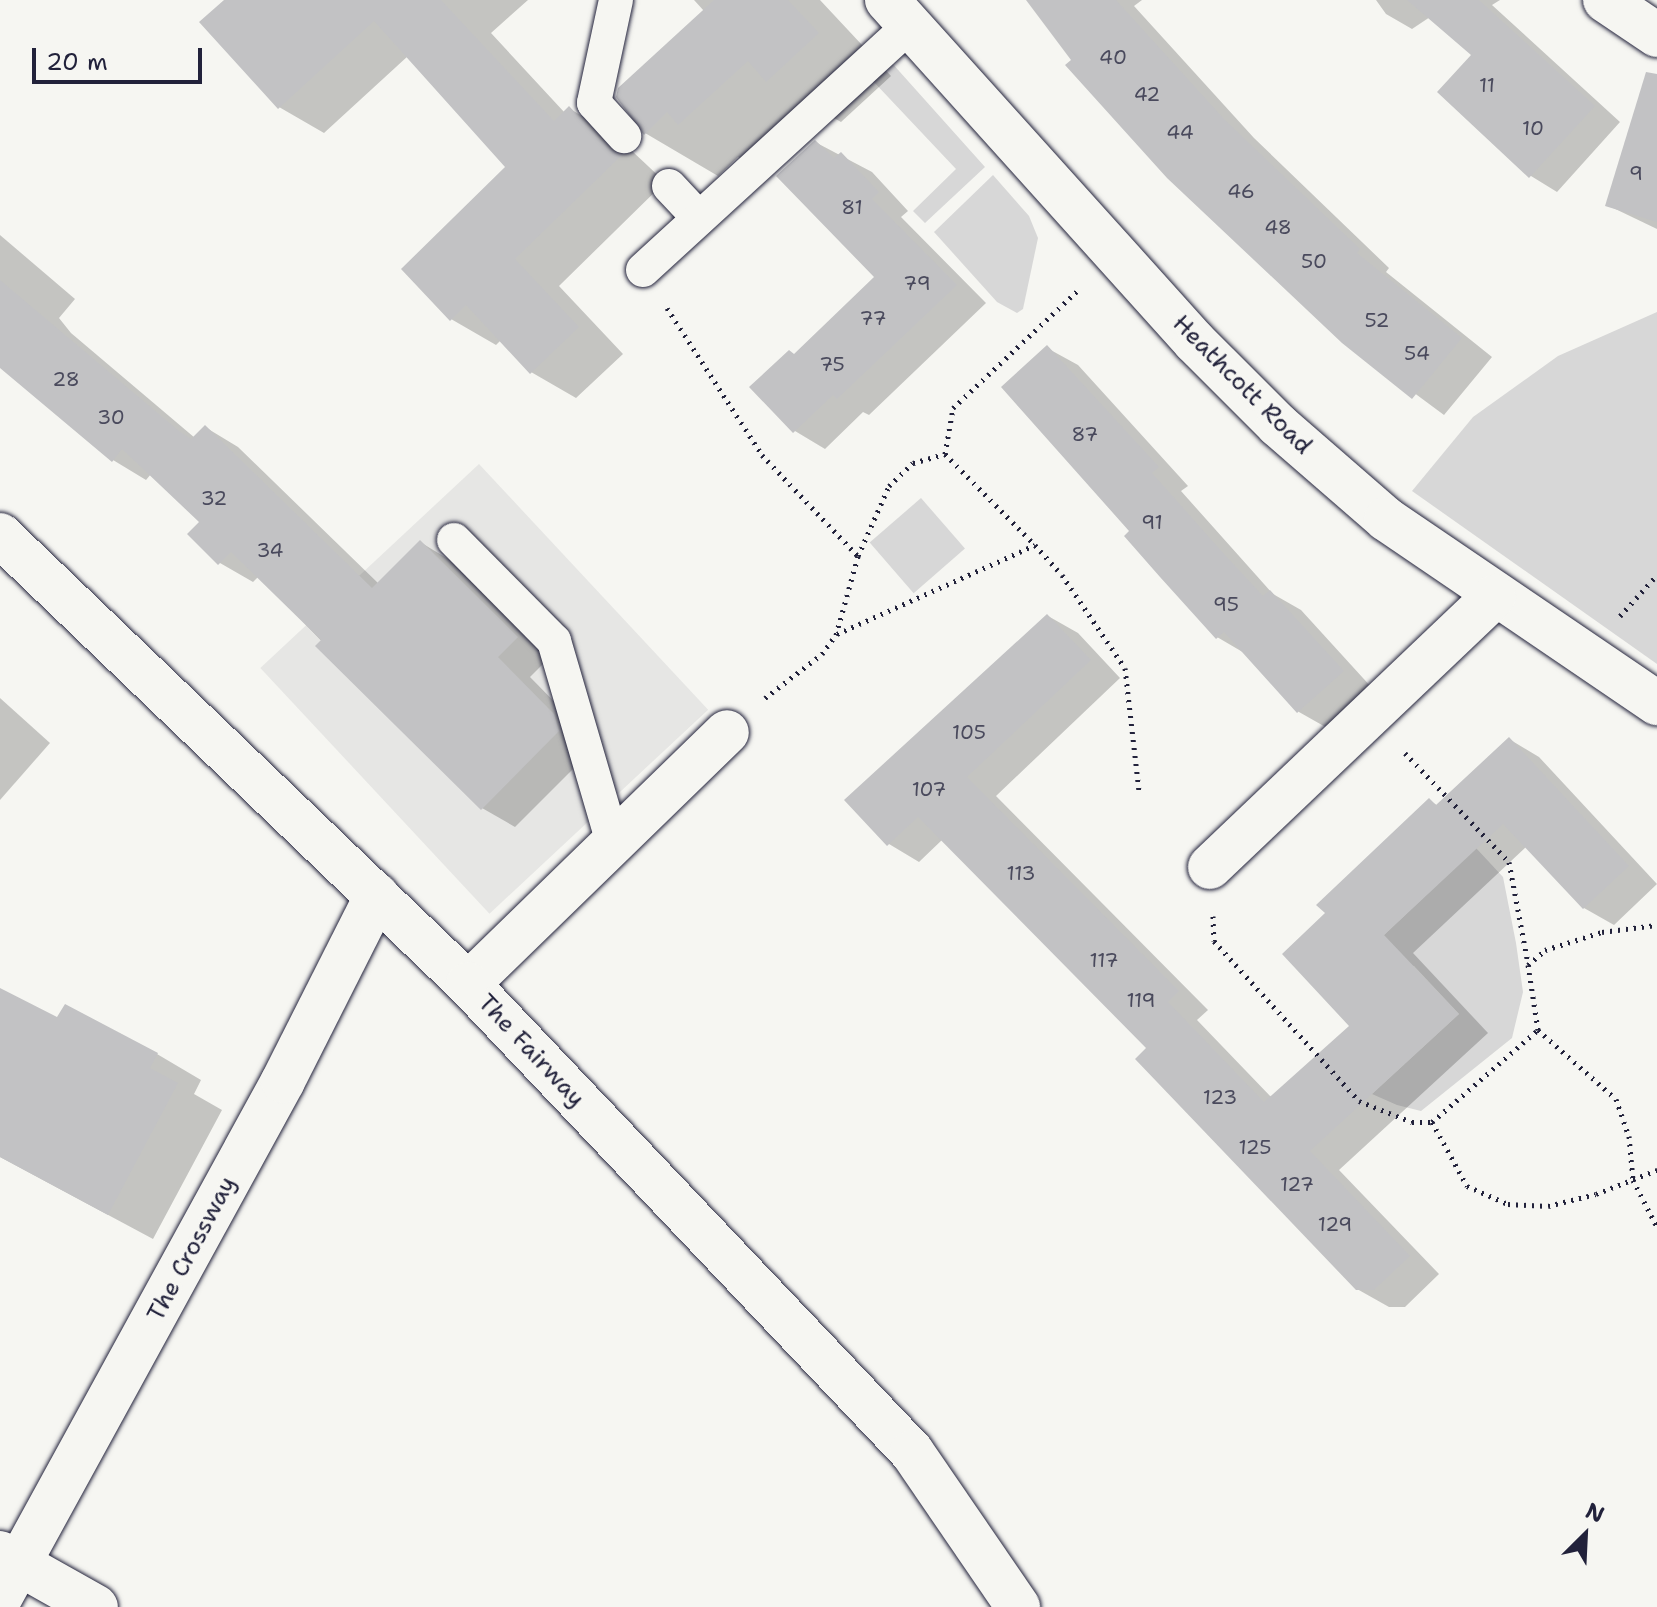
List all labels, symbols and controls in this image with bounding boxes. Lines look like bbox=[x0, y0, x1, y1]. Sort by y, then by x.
scale bar bbox=[36, 32, 206, 82]
house number: 40 bbox=[1099, 45, 1127, 69]
text: 20 m bbox=[46, 46, 108, 78]
house number: 11 bbox=[1479, 73, 1495, 97]
house number: 42 bbox=[1134, 82, 1160, 106]
house number: 10 bbox=[1522, 116, 1544, 140]
house number: 44 bbox=[1166, 120, 1194, 144]
house number: 9 bbox=[1629, 161, 1643, 185]
house number: 46 bbox=[1227, 179, 1255, 203]
house number: 81 bbox=[841, 195, 863, 219]
house number: 48 bbox=[1264, 215, 1292, 239]
house number: 50 bbox=[1301, 249, 1327, 273]
house number: 79 bbox=[903, 271, 931, 295]
house number: 77 bbox=[860, 306, 886, 330]
house number: 52 bbox=[1364, 308, 1390, 332]
street label: Heathcott Road bbox=[1166, 309, 1318, 461]
house number: 54 bbox=[1404, 341, 1430, 365]
house number: 75 bbox=[819, 352, 845, 376]
house number: 28 bbox=[52, 367, 80, 391]
house number: 30 bbox=[97, 405, 125, 429]
house number: 87 bbox=[1072, 422, 1098, 446]
house number: 32 bbox=[201, 486, 227, 510]
house number: 91 bbox=[1141, 510, 1163, 534]
house number: 34 bbox=[256, 538, 284, 562]
house number: 95 bbox=[1213, 592, 1239, 616]
house number: 105 bbox=[952, 720, 986, 744]
house number: 107 bbox=[912, 777, 946, 801]
house number: 113 bbox=[1006, 861, 1036, 885]
house number: 117 bbox=[1090, 948, 1118, 972]
house number: 119 bbox=[1126, 988, 1156, 1012]
street label: The Fairway bbox=[471, 989, 591, 1113]
house number: 123 bbox=[1203, 1085, 1237, 1109]
house number: 125 bbox=[1238, 1135, 1272, 1159]
street label: The Crossway bbox=[142, 1172, 242, 1326]
house number: 127 bbox=[1280, 1172, 1314, 1196]
house number: 129 bbox=[1318, 1212, 1352, 1236]
north arrow bbox=[1545, 1495, 1625, 1575]
text: N bbox=[1581, 1496, 1609, 1529]

